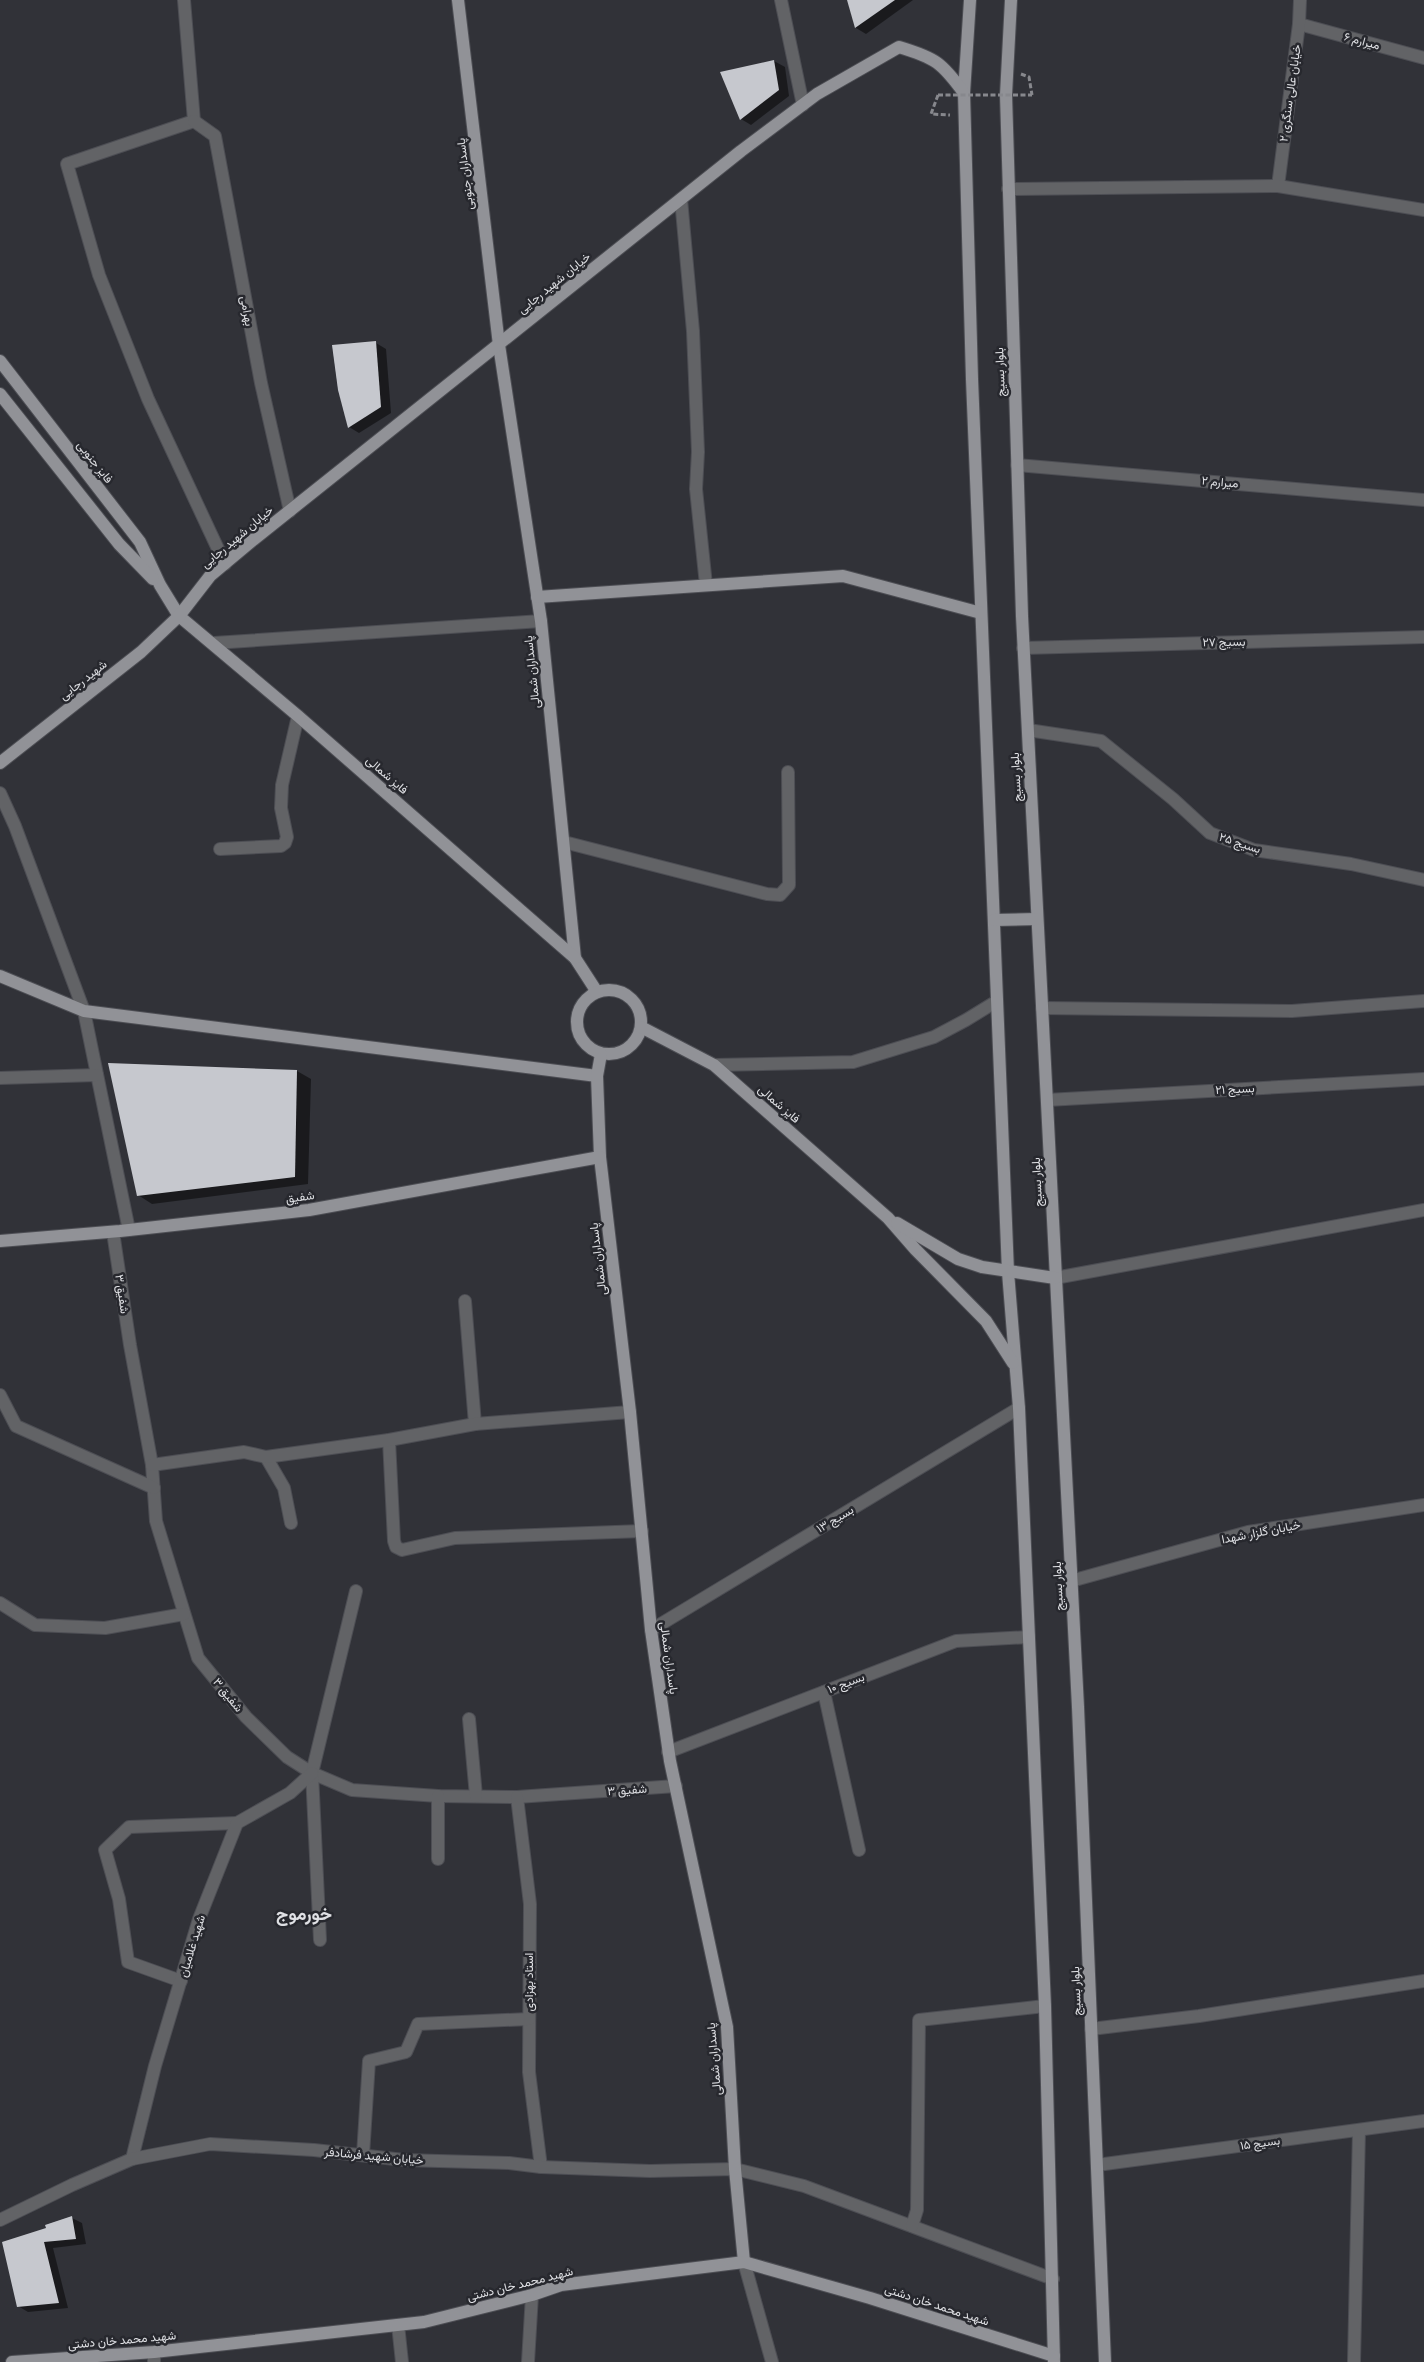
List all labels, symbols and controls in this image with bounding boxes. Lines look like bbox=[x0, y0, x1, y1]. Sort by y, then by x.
street label: میرارم ۶ bbox=[1342, 29, 1382, 53]
street label: خیابان عالی سنگری ۲ bbox=[1275, 43, 1305, 143]
street label: پاسداران جنوبی bbox=[453, 137, 477, 211]
street label: خیابان شهید رجایی bbox=[514, 249, 594, 317]
street label: بهرامی bbox=[236, 295, 258, 327]
street label: بلوار بسیج bbox=[991, 347, 1010, 397]
street label: فایز جنوبی bbox=[73, 437, 117, 487]
street label: میرارم ۲ bbox=[1201, 472, 1239, 492]
street label: خیابان شهید رجایی bbox=[198, 502, 276, 572]
street label: بسیج ۲۷ bbox=[1202, 634, 1246, 651]
street label: پاسداران شمالی bbox=[520, 635, 544, 709]
street label: شهید رجایی bbox=[56, 656, 110, 704]
street label: فایز شمالی bbox=[363, 752, 411, 798]
street label: بلوار بسیج bbox=[1007, 752, 1026, 802]
street label: بسیج ۲۵ bbox=[1217, 829, 1263, 858]
street label: بسیج ۲۱ bbox=[1215, 1080, 1255, 1099]
street label: فایز شمالی bbox=[755, 1081, 803, 1127]
street label: بلوار بسیج bbox=[1028, 1157, 1047, 1207]
street label: شفیق bbox=[285, 1187, 315, 1207]
street label: پاسداران شمالی bbox=[586, 1221, 610, 1296]
street label: شفیق ۳ bbox=[111, 1273, 133, 1315]
street label: بسیج ۱۳ bbox=[813, 1502, 857, 1537]
street label: خیابان گلزار شهدا bbox=[1220, 1516, 1302, 1548]
street label: بلوار بسیج bbox=[1049, 1561, 1068, 1611]
street label: پاسداران شمالی bbox=[656, 1621, 682, 1696]
street label: بسیج ۱۰ bbox=[825, 1669, 867, 1698]
street label: شفیق ۳ bbox=[209, 1675, 247, 1715]
street label: شفیق ۳ bbox=[607, 1781, 647, 1799]
district label: خورموج bbox=[276, 1901, 332, 1926]
street label: شهید غلامیان bbox=[175, 1913, 209, 1979]
street label: استاد بهزادی bbox=[521, 1953, 537, 2011]
street label: بلوار بسیج bbox=[1067, 1966, 1086, 2016]
street label: پاسداران شمالی bbox=[703, 2022, 725, 2096]
street label: بسیج ۱۵ bbox=[1239, 2132, 1281, 2155]
street label: خیابان شهید فرشادفر bbox=[323, 2144, 424, 2168]
street label: شهید محمد خان دشتی bbox=[465, 2263, 575, 2305]
street label: شهید محمد خان دشتی bbox=[883, 2281, 991, 2329]
street label: شهید محمد خان دشتی bbox=[67, 2327, 177, 2353]

